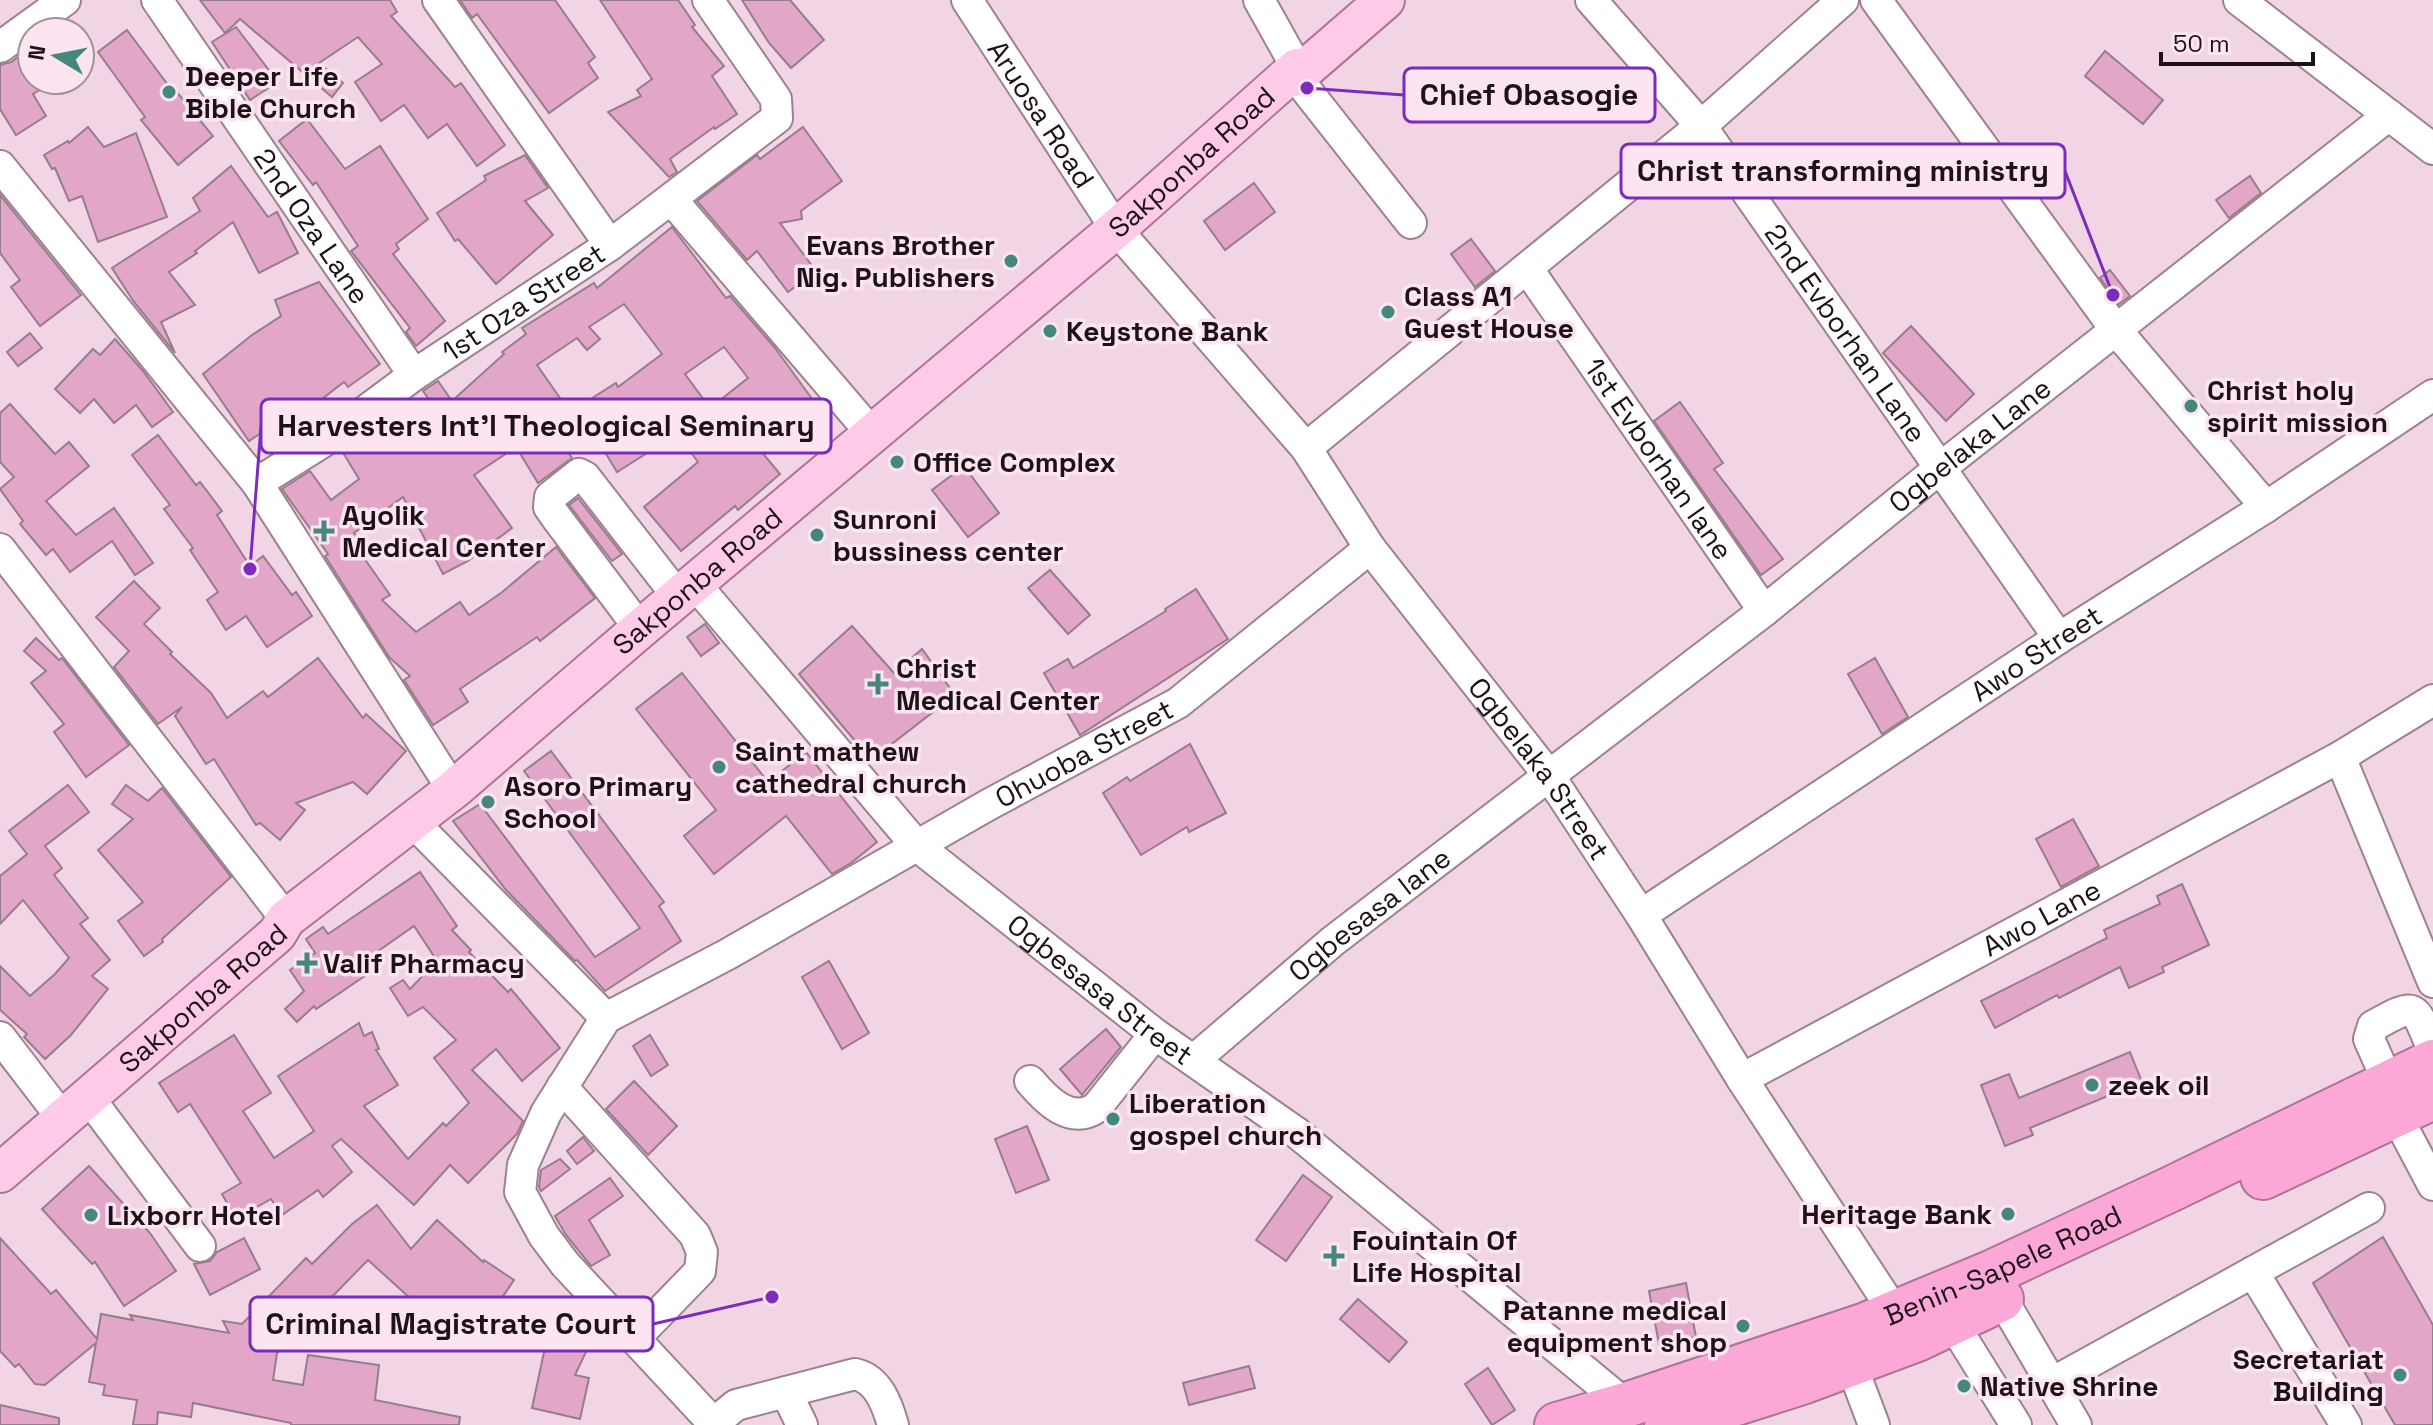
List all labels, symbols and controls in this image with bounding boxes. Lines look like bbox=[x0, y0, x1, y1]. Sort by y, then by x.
north arrow bbox=[16, 16, 96, 96]
scale bar bbox=[2161, 16, 2313, 66]
text: 50 m bbox=[2173, 28, 2230, 59]
street label: Aruosa Road bbox=[980, 33, 1102, 195]
text: N bbox=[21, 43, 51, 62]
place label: Deeper Life Bible Church bbox=[185, 58, 356, 126]
callout: Chief Obasogie bbox=[1404, 68, 1655, 122]
text: Chief Obasogie bbox=[1420, 75, 1638, 114]
street label: Sakponba Road bbox=[1101, 78, 1282, 245]
marker: Deeper Life Bible Church bbox=[160, 83, 178, 101]
street label: 2nd Oza Lane bbox=[246, 141, 378, 311]
callout: Christ transforming ministry bbox=[1621, 144, 2065, 198]
text: Christ transforming ministry bbox=[1637, 151, 2049, 190]
street label: 2nd Evborhan Lane bbox=[1757, 217, 1935, 450]
place label: Evans Brother Nig. Publishers bbox=[796, 227, 995, 295]
street label: 1st Oza Street bbox=[435, 235, 612, 370]
marker: Evans Brother Nig. Publishers bbox=[1002, 252, 1020, 270]
place label: Class A1 Guest House bbox=[1404, 278, 1574, 346]
marker: Class A1 Guest House bbox=[1379, 303, 1397, 321]
place label: Keystone Bank bbox=[1066, 313, 1269, 349]
marker: Keystone Bank bbox=[1041, 322, 1059, 340]
street label: 1st Evborhan lane bbox=[1577, 351, 1741, 567]
street label: Ogbelaka Lane bbox=[1881, 370, 2058, 521]
place label: Christ holy spirit mission bbox=[2207, 372, 2388, 440]
marker: Christ holy spirit mission bbox=[2182, 397, 2200, 415]
callout: Harvesters Int'l Theological Seminary bbox=[261, 399, 831, 453]
text: Harvesters Int'l Theological Seminary bbox=[277, 406, 815, 445]
place label: Office Complex bbox=[913, 444, 1116, 480]
marker: Office Complex bbox=[888, 453, 906, 471]
place label: Ayolik Medical Center bbox=[342, 497, 546, 565]
street label: Sakponba Road bbox=[605, 499, 790, 663]
place label: Sunroni bussiness center bbox=[833, 501, 1064, 569]
marker: Ayolik Medical Center bbox=[313, 520, 335, 542]
marker: Sunroni bussiness center bbox=[808, 526, 826, 544]
street label: Awo Street bbox=[1964, 597, 2109, 710]
place label: Christ Medical Center bbox=[896, 650, 1100, 718]
street label: Ogbelaka Street bbox=[1460, 670, 1618, 867]
marker: Christ Medical Center bbox=[867, 673, 889, 695]
street label: Ohuoba Street bbox=[989, 691, 1179, 816]
place label: Saint mathew cathedral church bbox=[735, 733, 967, 801]
marker: Saint mathew cathedral church bbox=[710, 758, 728, 776]
place label: Asoro Primary School bbox=[504, 768, 692, 836]
marker: Asoro Primary School bbox=[479, 793, 497, 811]
street label: Ogbesasa lane bbox=[1281, 840, 1458, 989]
street label: Awo Lane bbox=[1976, 871, 2107, 964]
street label: Ogbesasa Street bbox=[1000, 906, 1200, 1073]
street label: Sakponba Road bbox=[111, 915, 295, 1080]
place label: Valif Pharmacy bbox=[323, 945, 525, 981]
marker: Valif Pharmacy bbox=[298, 954, 316, 972]
place label: zeek oil bbox=[2108, 1067, 2210, 1103]
marker: zeek oil bbox=[2083, 1076, 2101, 1094]
place label: Liberation gospel church bbox=[1129, 1085, 1322, 1153]
marker: Liberation gospel church bbox=[1104, 1110, 1122, 1128]
place label: Heritage Bank bbox=[1801, 1196, 1992, 1232]
place label: Lixborr Hotel bbox=[107, 1197, 281, 1233]
street label: Benin-Sapele Road bbox=[1878, 1197, 2127, 1334]
marker: Heritage Bank bbox=[1999, 1205, 2017, 1223]
marker: Lixborr Hotel bbox=[82, 1206, 100, 1224]
place label: Fouintain Of Life Hospital bbox=[1352, 1222, 1522, 1290]
marker: Fouintain Of Life Hospital bbox=[1323, 1245, 1345, 1267]
place label: Patanne medical equipment shop bbox=[1503, 1292, 1727, 1360]
callout: Criminal Magistrate Court bbox=[250, 1297, 653, 1351]
text: Criminal Magistrate Court bbox=[265, 1304, 637, 1343]
marker: Patanne medical equipment shop bbox=[1734, 1317, 1752, 1335]
place label: Secretariat Building bbox=[2233, 1341, 2384, 1409]
marker: Secretariat Building bbox=[2391, 1366, 2409, 1384]
place label: Native Shrine bbox=[1980, 1368, 2159, 1404]
marker: Native Shrine bbox=[1955, 1377, 1973, 1395]

